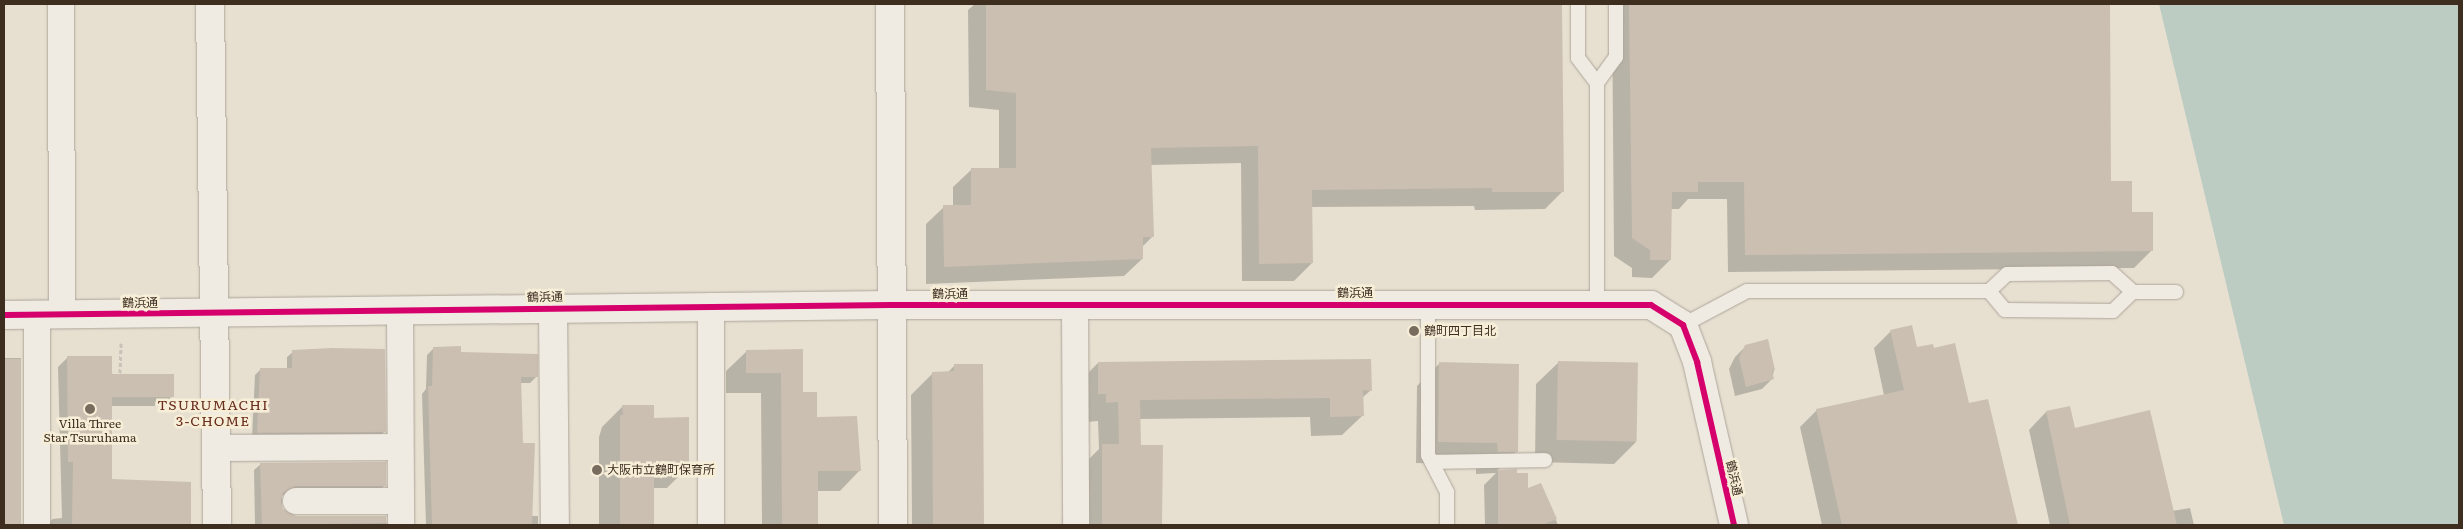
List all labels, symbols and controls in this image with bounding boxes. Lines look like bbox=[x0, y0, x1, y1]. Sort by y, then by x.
street label: 鶴浜通 bbox=[1337, 286, 1373, 300]
street label: 鶴浜通 bbox=[932, 287, 968, 301]
street label: 鶴浜通 bbox=[527, 289, 563, 305]
street label: 鶴浜通 bbox=[122, 296, 158, 310]
place label: 鶴町四丁目北 bbox=[1424, 324, 1496, 338]
marker: 鶴町四丁目北 bbox=[1408, 325, 1420, 337]
district label: TSURUMACHI 3-CHOME bbox=[156, 396, 270, 428]
marker: Villa Three Star Tsuruhama bbox=[84, 403, 96, 415]
place label: Villa Three Star Tsuruhama bbox=[43, 417, 137, 445]
street label: 鶴浜通 bbox=[1723, 459, 1745, 497]
place label: 大阪市立鶴町保育所 bbox=[607, 463, 715, 477]
marker: 大阪市立鶴町保育所 bbox=[591, 464, 603, 476]

